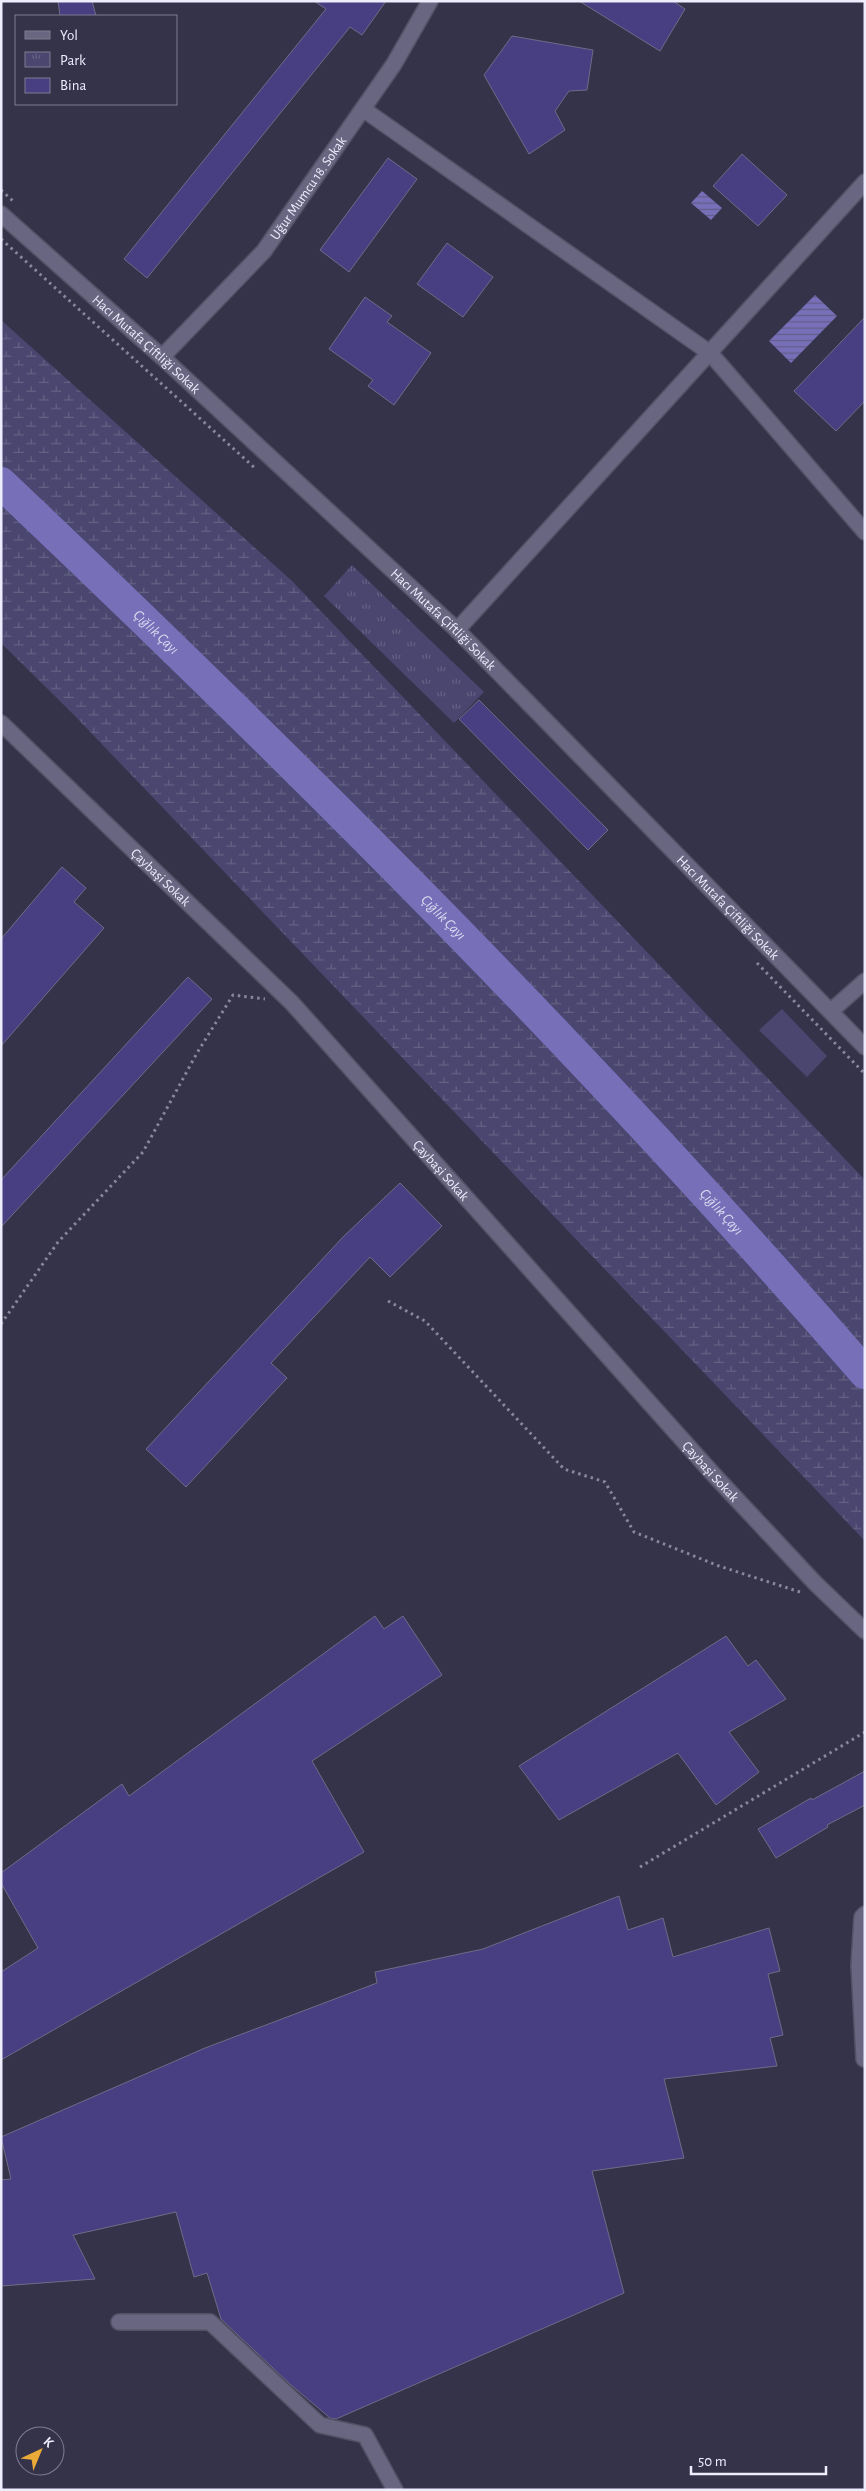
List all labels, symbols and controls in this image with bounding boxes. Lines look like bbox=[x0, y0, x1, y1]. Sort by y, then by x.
legend bbox=[15, 15, 178, 105]
text: Yol bbox=[60, 28, 78, 43]
text: Park bbox=[60, 53, 86, 68]
text: Bina bbox=[60, 78, 86, 93]
street label: Uğur Mumcu 18. Sokak bbox=[268, 134, 350, 243]
street label: Hacı Mutafa Çiftliği Sokak bbox=[89, 293, 203, 397]
street label: Hacı Mutafa Çiftliği Sokak bbox=[388, 566, 498, 674]
water label: Çığlık Çayı bbox=[130, 607, 181, 657]
street label: Çaybaşi Sokak bbox=[128, 846, 193, 910]
street label: Hacı Mutafa Çiftliği Sokak bbox=[674, 853, 782, 963]
water label: Çığlık Çayı bbox=[418, 892, 468, 943]
street label: Çaybaşi Sokak bbox=[410, 1138, 472, 1204]
water label: Çığlık Çayı bbox=[697, 1186, 746, 1238]
street label: Çaybaşi Sokak bbox=[679, 1439, 741, 1505]
north arrow bbox=[15, 2426, 65, 2476]
text: K bbox=[41, 2434, 57, 2451]
scale bar bbox=[691, 2444, 826, 2476]
text: 50 m bbox=[698, 2454, 727, 2469]

